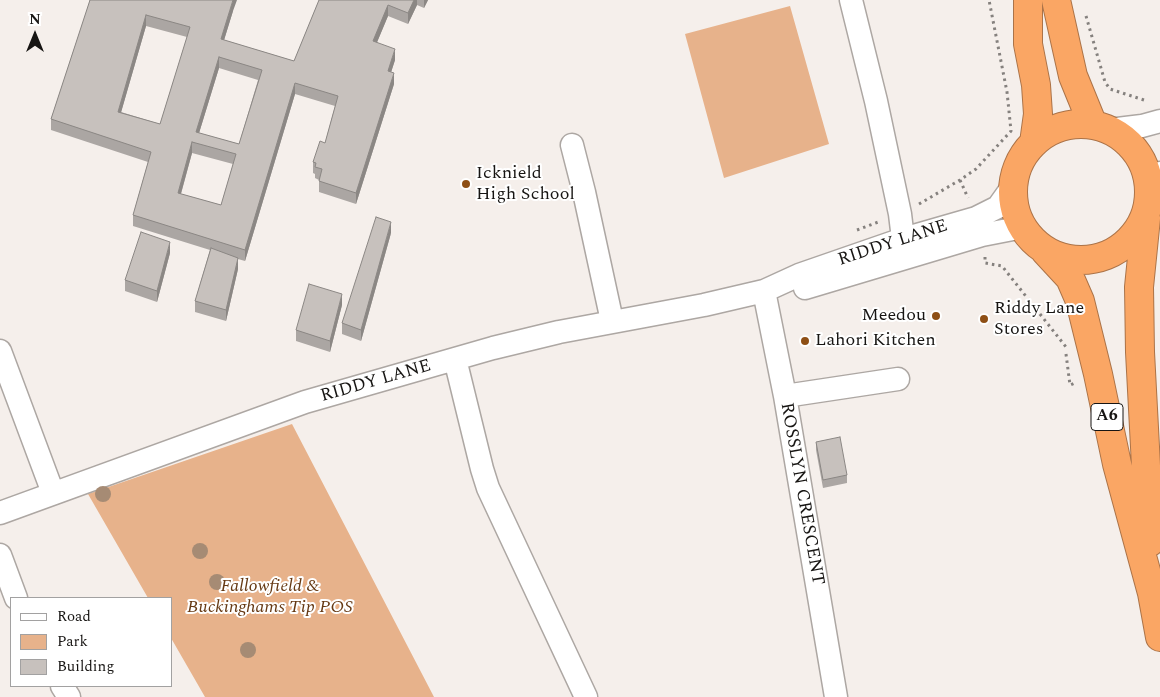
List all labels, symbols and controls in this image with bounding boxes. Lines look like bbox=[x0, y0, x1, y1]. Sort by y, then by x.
text: N bbox=[29, 9, 41, 30]
north arrow bbox=[10, 10, 60, 60]
place label: Icknield High School bbox=[476, 163, 575, 205]
marker: Icknield High School bbox=[460, 178, 472, 190]
street label: RIDDY LANE bbox=[835, 216, 951, 272]
place label: Riddy Lane Stores bbox=[994, 298, 1084, 340]
place label: Meedou bbox=[861, 305, 926, 327]
marker: Meedou bbox=[930, 310, 942, 322]
marker: Riddy Lane Stores bbox=[978, 313, 990, 325]
place label: Lahori Kitchen bbox=[815, 330, 936, 352]
marker: Lahori Kitchen bbox=[799, 335, 811, 347]
street label: RIDDY LANE bbox=[318, 356, 434, 408]
street label: ROSSLYN CRESCENT bbox=[774, 401, 828, 587]
road number: A6 bbox=[1091, 404, 1123, 431]
park label: Fallowfield & Buckinghams Tip POS bbox=[187, 576, 353, 618]
legend bbox=[10, 597, 172, 687]
text: Road bbox=[57, 605, 91, 628]
text: Park bbox=[57, 630, 88, 653]
text: Building bbox=[57, 655, 114, 678]

